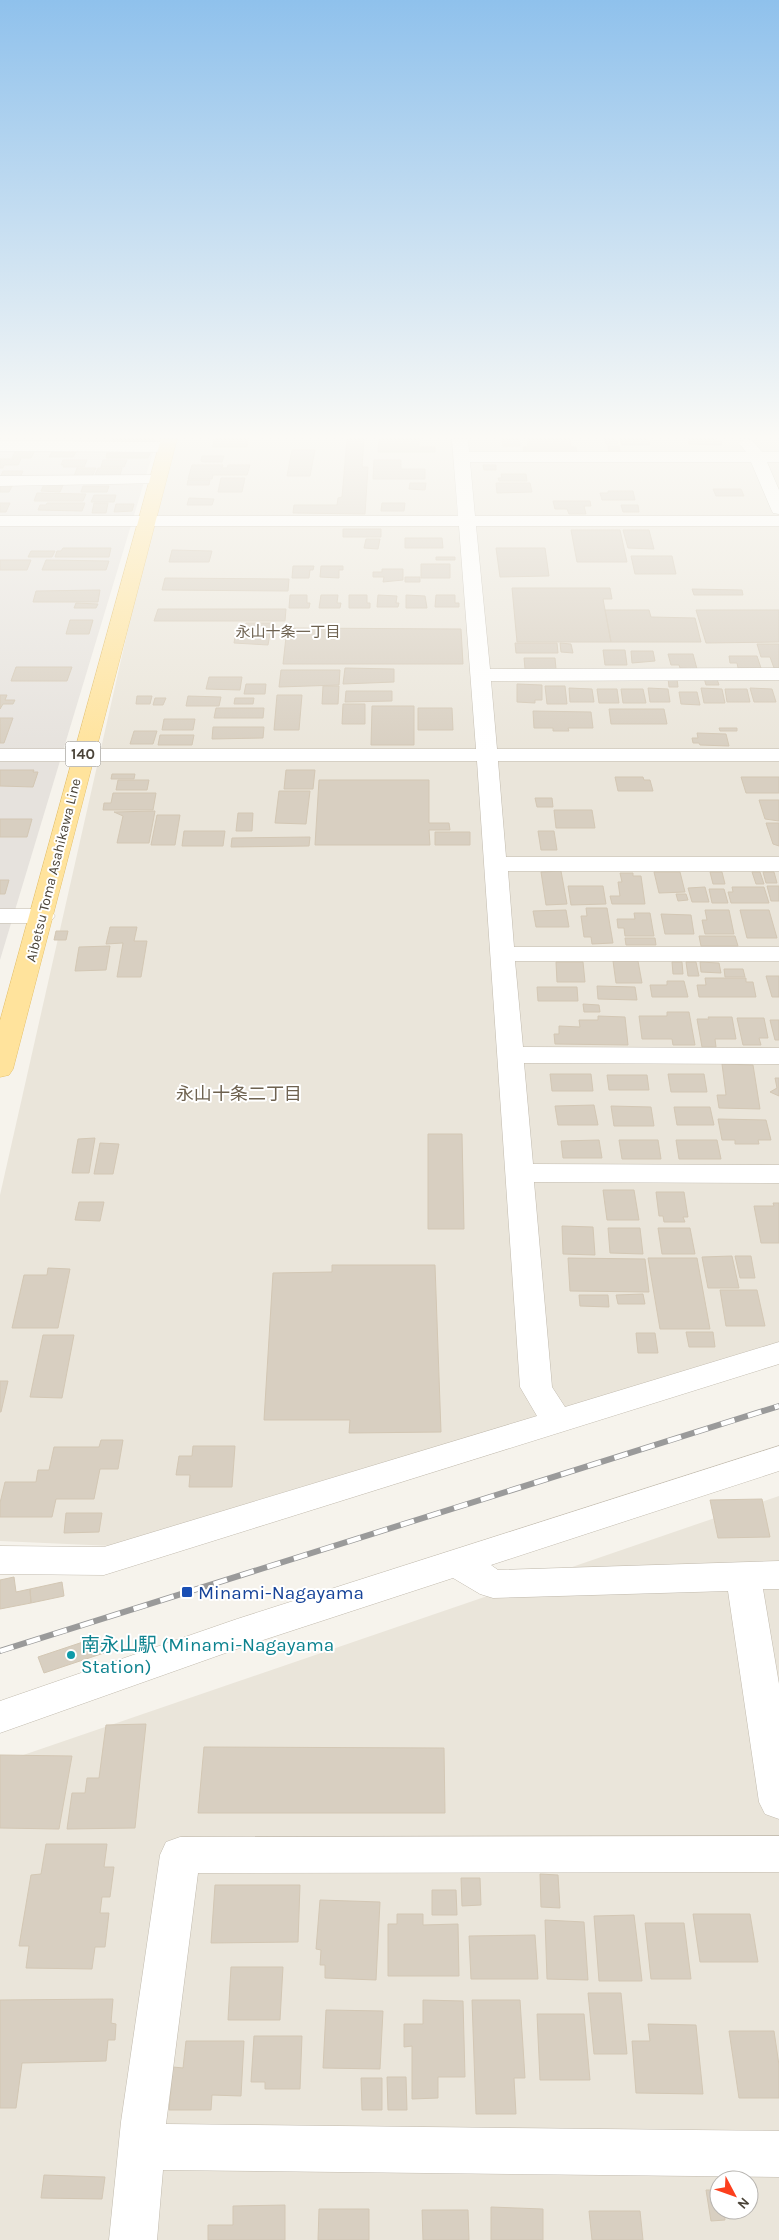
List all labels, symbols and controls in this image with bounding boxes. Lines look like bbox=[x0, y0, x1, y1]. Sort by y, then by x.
district label: 永山十条一丁目 bbox=[235, 623, 341, 641]
road number: 140 bbox=[66, 742, 100, 766]
street label: Aibetsu Toma Asahikawa Line bbox=[22, 777, 85, 964]
district label: 永山十条二丁目 bbox=[176, 1083, 302, 1105]
place label: Minami-Nagayama bbox=[198, 1582, 364, 1604]
marker: Minami-Nagayama bbox=[180, 1585, 194, 1599]
place label: 南永山駅 (Minami-Nagayama Station) bbox=[81, 1634, 334, 1678]
marker: 南永山駅 (Minami-Nagayama Station) bbox=[65, 1649, 77, 1661]
north arrow bbox=[709, 2170, 759, 2220]
text: N bbox=[734, 2194, 753, 2213]

